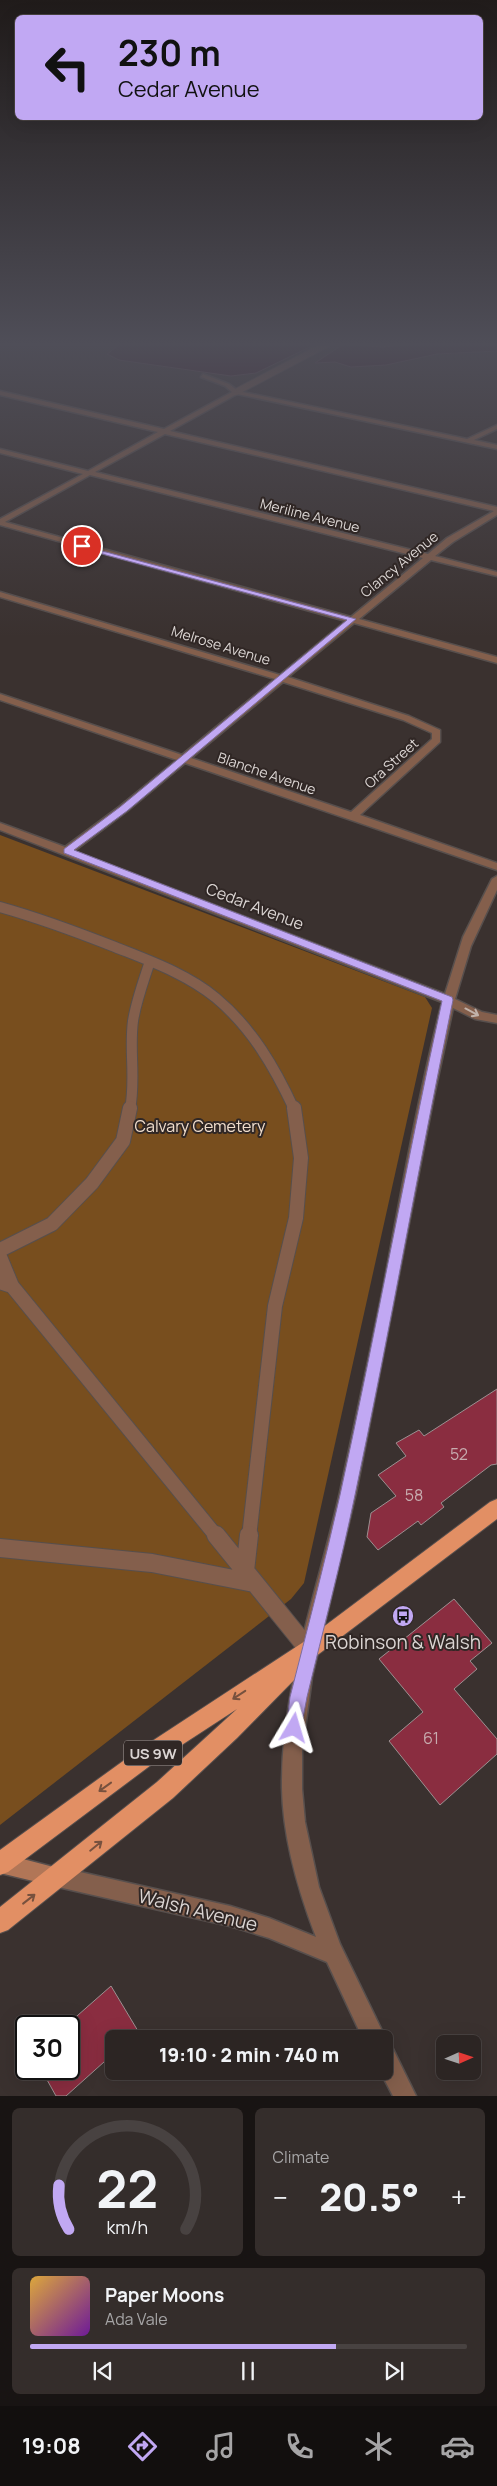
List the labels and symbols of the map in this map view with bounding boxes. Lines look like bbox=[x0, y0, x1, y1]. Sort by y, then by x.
street label: Meriline Avenue bbox=[258, 493, 362, 537]
pin bbox=[61, 525, 103, 567]
street label: Clancy Avenue bbox=[356, 527, 442, 601]
street label: Melrose Avenue bbox=[169, 621, 273, 669]
street label: Ora Street bbox=[360, 733, 422, 792]
street label: Blanche Avenue bbox=[215, 747, 319, 799]
street label: Cedar Avenue bbox=[203, 877, 307, 935]
one-way arrow bbox=[464, 1007, 479, 1017]
park label: Calvary Cemetery bbox=[135, 1115, 266, 1137]
house number: 52 bbox=[450, 1443, 468, 1465]
house number: 58 bbox=[405, 1484, 423, 1506]
bus stop icon: Robinson & Walsh bbox=[391, 1604, 415, 1628]
place label: Robinson & Walsh bbox=[325, 1629, 481, 1655]
one-way arrow bbox=[232, 1690, 246, 1700]
position arrow bbox=[267, 1701, 319, 1753]
house number: 61 bbox=[423, 1727, 439, 1749]
road number: US 9W bbox=[124, 1740, 182, 1766]
one-way arrow bbox=[98, 1782, 112, 1792]
one-way arrow bbox=[89, 1840, 102, 1851]
street label: Walsh Avenue bbox=[136, 1883, 260, 1937]
one-way arrow bbox=[22, 1894, 35, 1905]
speed limit sign: 30 bbox=[15, 2015, 80, 2080]
north arrow bbox=[436, 2035, 481, 2080]

